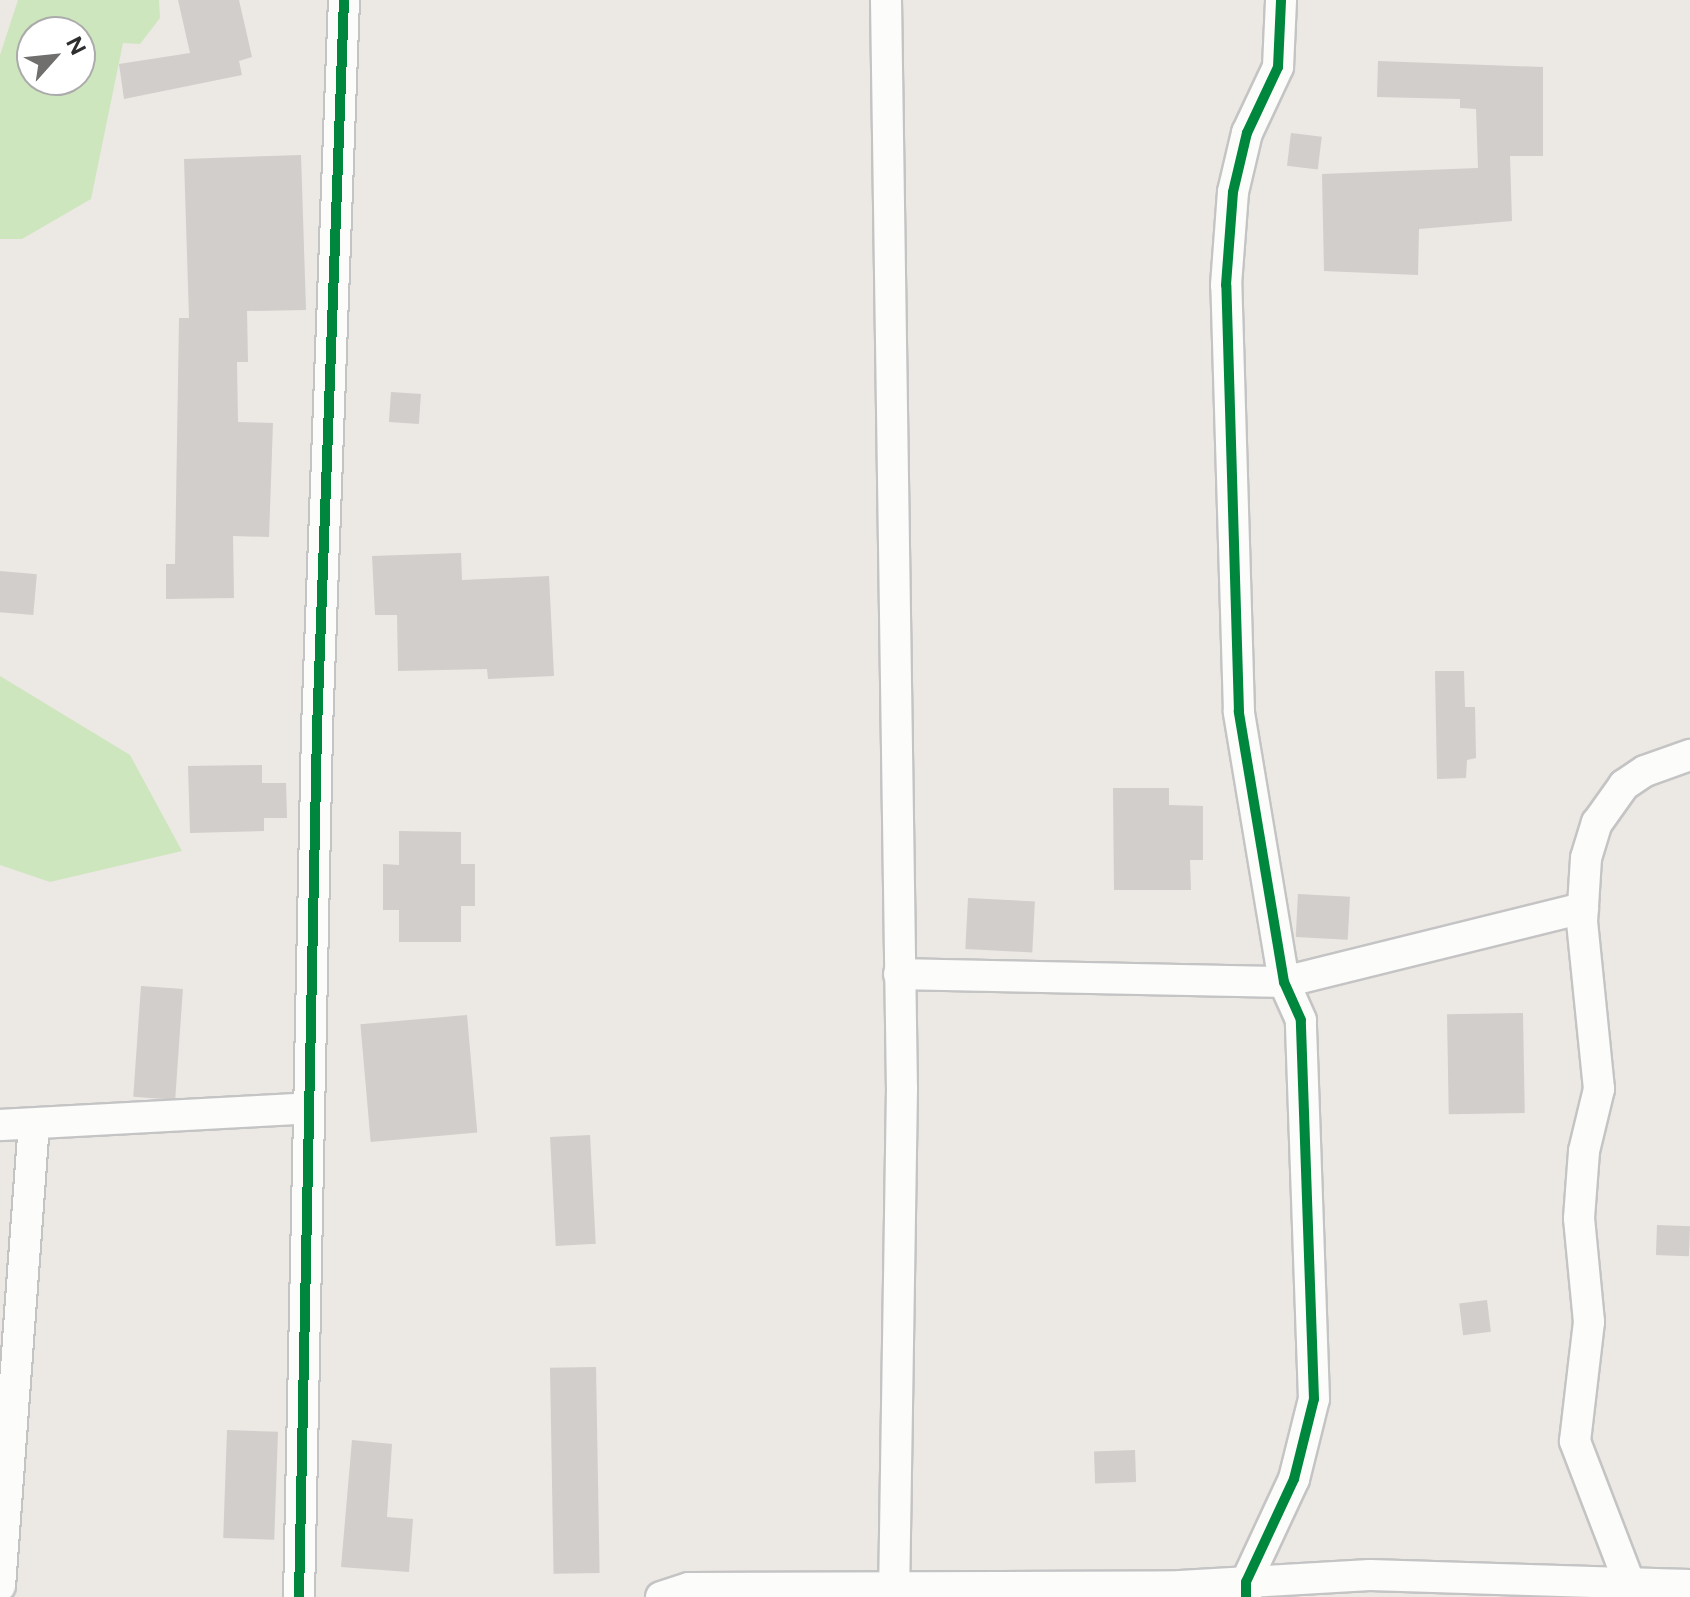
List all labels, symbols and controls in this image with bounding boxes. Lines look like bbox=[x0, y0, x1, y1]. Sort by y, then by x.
north arrow bbox=[16, 16, 96, 96]
text: N bbox=[60, 32, 92, 59]

